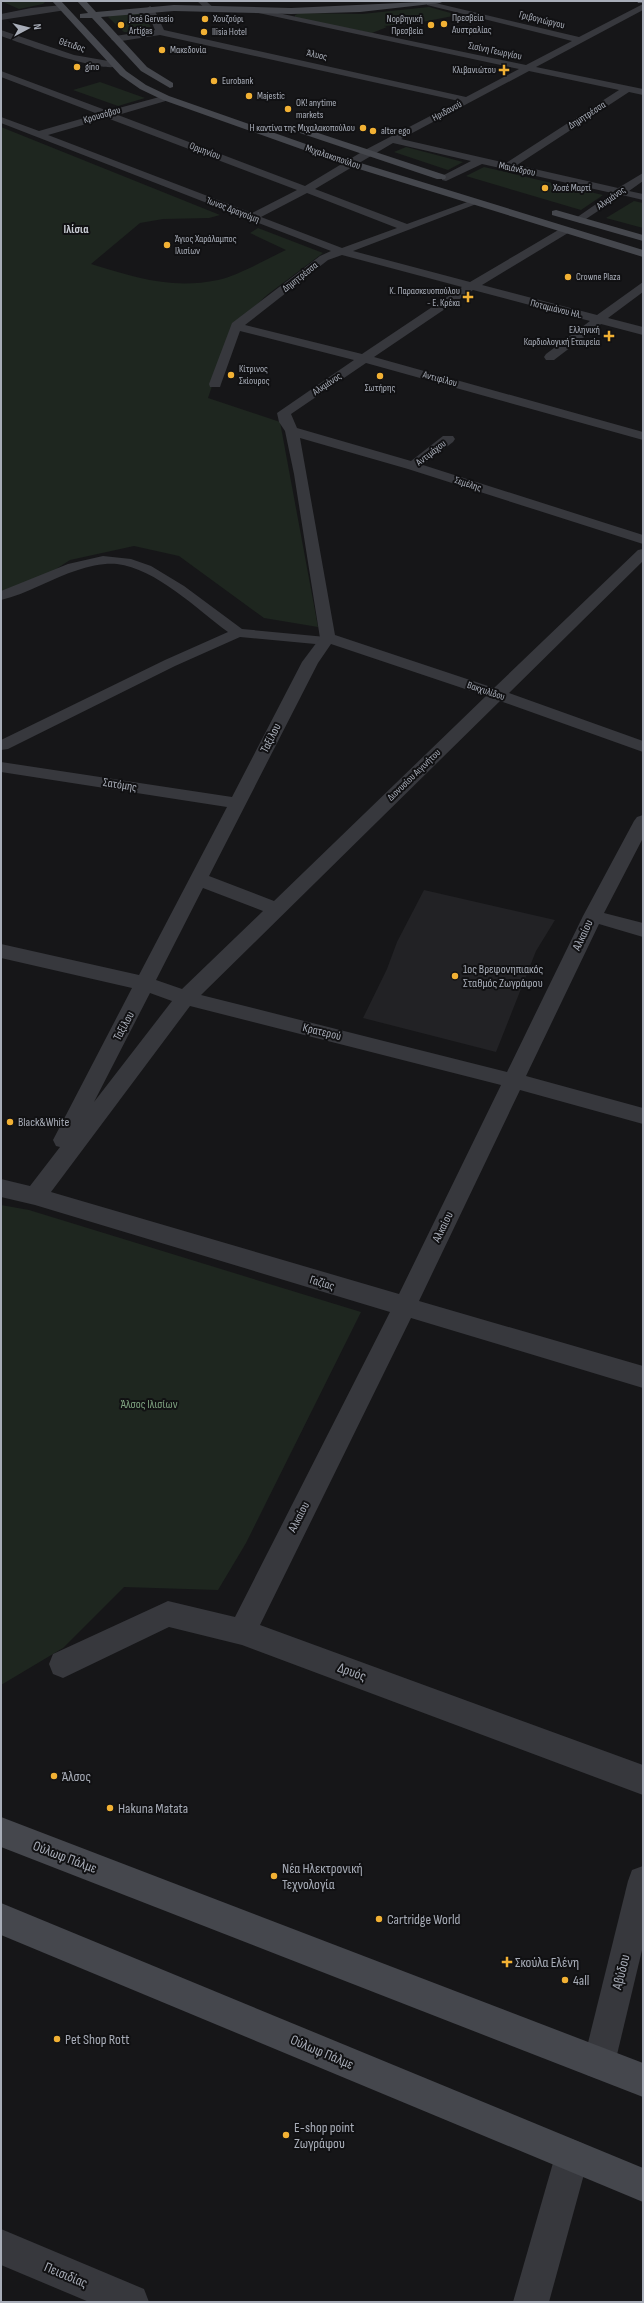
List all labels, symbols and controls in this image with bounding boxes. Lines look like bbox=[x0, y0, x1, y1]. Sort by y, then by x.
north arrow bbox=[8, 8, 48, 48]
street label: Γριβογιώργου bbox=[518, 9, 566, 31]
place label: Πρεσβεία Αυστραλίας bbox=[451, 12, 492, 36]
place label: José Gervasio Artigas bbox=[128, 13, 174, 37]
place label: Χουζούρι bbox=[212, 13, 244, 25]
place label: Νορβηγική Πρεσβεία bbox=[387, 13, 424, 37]
marker: Χουζούρι bbox=[200, 14, 210, 24]
marker: Πρεσβεία Αυστραλίας bbox=[439, 19, 449, 29]
marker: José Gervasio Artigas bbox=[116, 20, 126, 30]
marker: Νορβηγική Πρεσβεία bbox=[426, 20, 436, 30]
text: N bbox=[31, 23, 44, 31]
place label: Ilisia Hotel bbox=[212, 26, 247, 38]
marker: Ilisia Hotel bbox=[199, 27, 209, 37]
street label: Θέτιδος bbox=[57, 35, 87, 55]
street label: Σισίνη Γεωργίου bbox=[467, 39, 523, 63]
place label: Μακεδονία bbox=[170, 44, 207, 56]
marker: Μακεδονία bbox=[157, 45, 167, 55]
street label: Άλυος bbox=[306, 47, 328, 63]
place label: gino bbox=[85, 61, 99, 73]
marker: gino bbox=[72, 62, 82, 72]
place label: Κλιβανιώτου bbox=[452, 64, 496, 76]
marker: Κλιβανιώτου bbox=[499, 65, 509, 75]
place label: Eurobank bbox=[222, 75, 253, 87]
marker: Eurobank bbox=[209, 76, 219, 86]
place label: Majestic bbox=[257, 90, 285, 102]
marker: Majestic bbox=[244, 91, 254, 101]
place label: OK! anytime markets bbox=[296, 97, 336, 121]
street label: Ηριδανού bbox=[430, 98, 464, 124]
street label: Δημητρέσσα bbox=[566, 98, 608, 131]
street label: Κρουσόβου bbox=[82, 104, 122, 126]
marker: OK! anytime markets bbox=[283, 104, 293, 114]
place label: Η καντίνα της Μιχαλακοπούλου bbox=[250, 122, 355, 134]
marker: Η καντίνα της Μιχαλακοπούλου bbox=[358, 123, 368, 133]
place label: alter ego bbox=[381, 125, 410, 137]
marker: alter ego bbox=[368, 126, 378, 136]
street label: Ορμηνίου bbox=[188, 140, 222, 162]
street label: Μιχαλακοπούλου bbox=[304, 142, 362, 172]
street label: Μαιάνδρου bbox=[498, 159, 536, 179]
place label: Χοσέ Μαρτί bbox=[552, 182, 592, 194]
marker: Χοσέ Μαρτί bbox=[540, 183, 550, 193]
street label: Αλκμάνος bbox=[593, 184, 628, 213]
street label: Ίωνος Δραγούμη bbox=[204, 194, 261, 226]
district label: Iλίσια bbox=[64, 222, 89, 237]
place label: Άγιος Χαράλαμπος Ιλισίων bbox=[175, 233, 237, 257]
marker: Άγιος Χαράλαμπος Ιλισίων bbox=[162, 240, 172, 250]
street label: Δημητρέσσα bbox=[280, 259, 321, 295]
place label: Crowne Plaza bbox=[576, 271, 621, 283]
marker: Crowne Plaza bbox=[563, 272, 573, 282]
place label: Κ. Παρασκευοπούλου - Ε. Κρέκα bbox=[389, 285, 461, 309]
marker: Κ. Παρασκευοπούλου - Ε. Κρέκα bbox=[463, 292, 473, 302]
street label: Ποταμιάνου Ηλ. bbox=[529, 297, 583, 321]
place label: Ελληνική Καρδιολογική Εταιρεία bbox=[524, 324, 601, 348]
marker: Ελληνική Καρδιολογική Εταιρεία bbox=[603, 330, 615, 342]
place label: Κίτρινος Σκίουρος bbox=[239, 363, 270, 387]
street label: Αντιφίλου bbox=[421, 368, 459, 389]
marker: Κίτρινος Σκίουρος bbox=[226, 370, 236, 380]
street label: Αλκμάνος bbox=[309, 370, 344, 399]
marker: Σωτήρης bbox=[375, 371, 385, 381]
place label: Σωτήρης bbox=[365, 382, 395, 394]
street label: Αντιμάχου bbox=[413, 438, 448, 469]
street label: Σεμέλης bbox=[453, 474, 483, 494]
street label: Βακχυλίδου bbox=[465, 679, 507, 703]
street label: Ταξίλου bbox=[257, 721, 285, 755]
street label: Διονυσίου Αιγινήτου bbox=[385, 747, 443, 803]
street label: Σατόμης bbox=[102, 775, 138, 795]
street label: Αλκαίου bbox=[569, 917, 597, 954]
place label: 1ος Βρεφονηπιακός Σταθμός Ζωγράφου bbox=[463, 962, 543, 991]
marker: 1ος Βρεφονηπιακός Σταθμός Ζωγράφου bbox=[450, 971, 460, 981]
street label: Ταξίλου bbox=[110, 1009, 138, 1043]
street label: Κρατερού bbox=[301, 1020, 343, 1044]
place label: Black&White bbox=[18, 1115, 69, 1130]
marker: Black&White bbox=[5, 1117, 15, 1127]
street label: Αλκαίου bbox=[429, 1209, 457, 1246]
street label: Γαζίας bbox=[308, 1272, 337, 1294]
park label: Άλσος Ιλισίων bbox=[121, 1397, 178, 1412]
street label: Αλκαίου bbox=[285, 1499, 313, 1536]
street label: Δρυός bbox=[335, 1659, 369, 1685]
place label: Άλσος bbox=[62, 1768, 91, 1785]
marker: Άλσος bbox=[49, 1771, 59, 1781]
place label: Hakuna Matata bbox=[118, 1800, 188, 1817]
marker: Hakuna Matata bbox=[105, 1803, 115, 1813]
street label: Ούλωφ Πάλμε bbox=[31, 1837, 99, 1877]
place label: Νέα Ηλεκτρονική Τεχνολογία bbox=[282, 1860, 363, 1893]
marker: Νέα Ηλεκτρονική Τεχνολογία bbox=[269, 1871, 279, 1881]
place label: Cartridge World bbox=[387, 1911, 461, 1928]
marker: Cartridge World bbox=[374, 1914, 384, 1924]
street label: Αβύδου bbox=[608, 1953, 634, 1992]
place label: Σκούλα Ελένη bbox=[515, 1954, 579, 1971]
marker: Σκούλα Ελένη bbox=[502, 1957, 512, 1967]
place label: 4all bbox=[573, 1972, 589, 1989]
marker: 4all bbox=[560, 1975, 570, 1985]
place label: Pet Shop Rott bbox=[65, 2031, 129, 2048]
street label: Ούλωφ Πάλμε bbox=[288, 2031, 356, 2073]
marker: Pet Shop Rott bbox=[52, 2034, 62, 2044]
place label: E-shop point Ζωγράφου bbox=[294, 2119, 354, 2152]
marker: E-shop point Ζωγράφου bbox=[281, 2130, 291, 2140]
street label: Πεισιδίας bbox=[42, 2258, 90, 2292]

